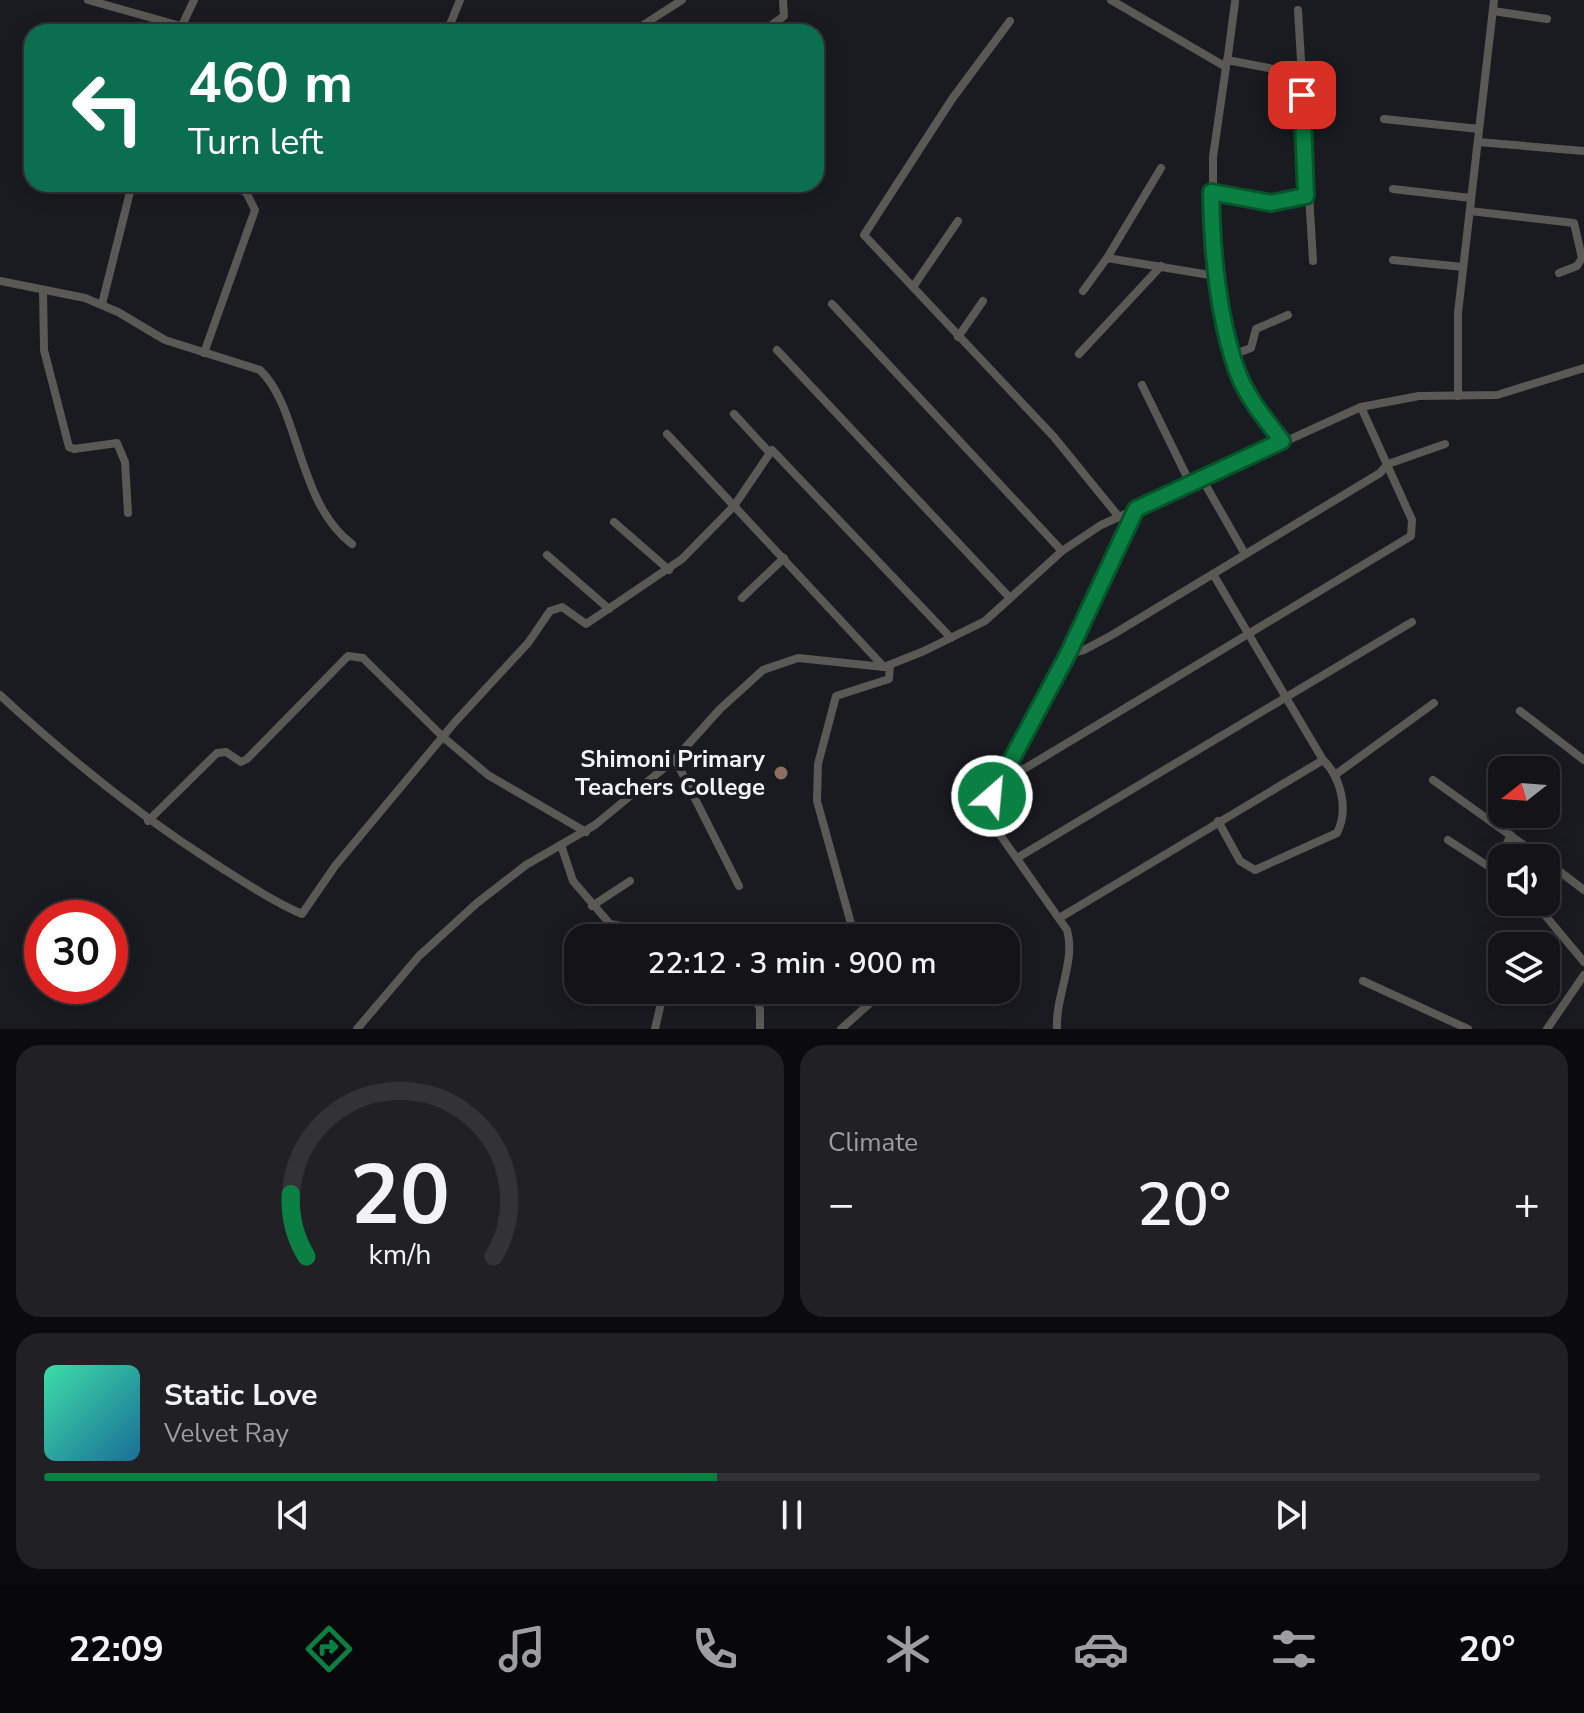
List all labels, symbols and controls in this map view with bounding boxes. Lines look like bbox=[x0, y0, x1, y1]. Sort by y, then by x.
text: 460 m bbox=[188, 45, 353, 122]
icon: left bbox=[56, 56, 160, 160]
pin bbox=[1268, 61, 1336, 129]
icon: arrive bbox=[1280, 73, 1324, 117]
text: Turn left bbox=[188, 118, 323, 167]
place label: Shimoni Primary Teachers College bbox=[575, 743, 765, 803]
position arrow bbox=[950, 754, 1034, 838]
north arrow bbox=[1488, 756, 1560, 828]
map controls bbox=[1488, 756, 1560, 1004]
marker: Shimoni Primary Teachers College bbox=[772, 764, 790, 782]
button: sound bbox=[1488, 844, 1560, 916]
speed limit sign: 30 bbox=[24, 900, 128, 1004]
button: layers bbox=[1488, 932, 1560, 1004]
text: 22:12 · 3 min · 900 m bbox=[647, 943, 937, 984]
text: Climate bbox=[828, 1125, 918, 1160]
text: 20 bbox=[350, 1139, 450, 1252]
text: 20° bbox=[1137, 1164, 1231, 1246]
text: − bbox=[828, 1175, 854, 1235]
text: + bbox=[1514, 1175, 1540, 1235]
text: km/h bbox=[369, 1235, 431, 1274]
text: Static Love bbox=[164, 1375, 318, 1416]
text: Velvet Ray bbox=[164, 1416, 289, 1451]
icon: previous bbox=[271, 1493, 315, 1537]
icon: pause bbox=[770, 1493, 814, 1537]
icon: next bbox=[1269, 1493, 1313, 1537]
icon: directions bbox=[301, 1621, 357, 1677]
icon: music bbox=[494, 1621, 550, 1677]
icon: phone bbox=[687, 1621, 743, 1677]
icon: climate bbox=[880, 1621, 936, 1677]
icon: car bbox=[1073, 1621, 1129, 1677]
icon: filters bbox=[1266, 1621, 1322, 1677]
text: 22:09 bbox=[68, 1625, 164, 1674]
text: 20° bbox=[1459, 1625, 1515, 1674]

